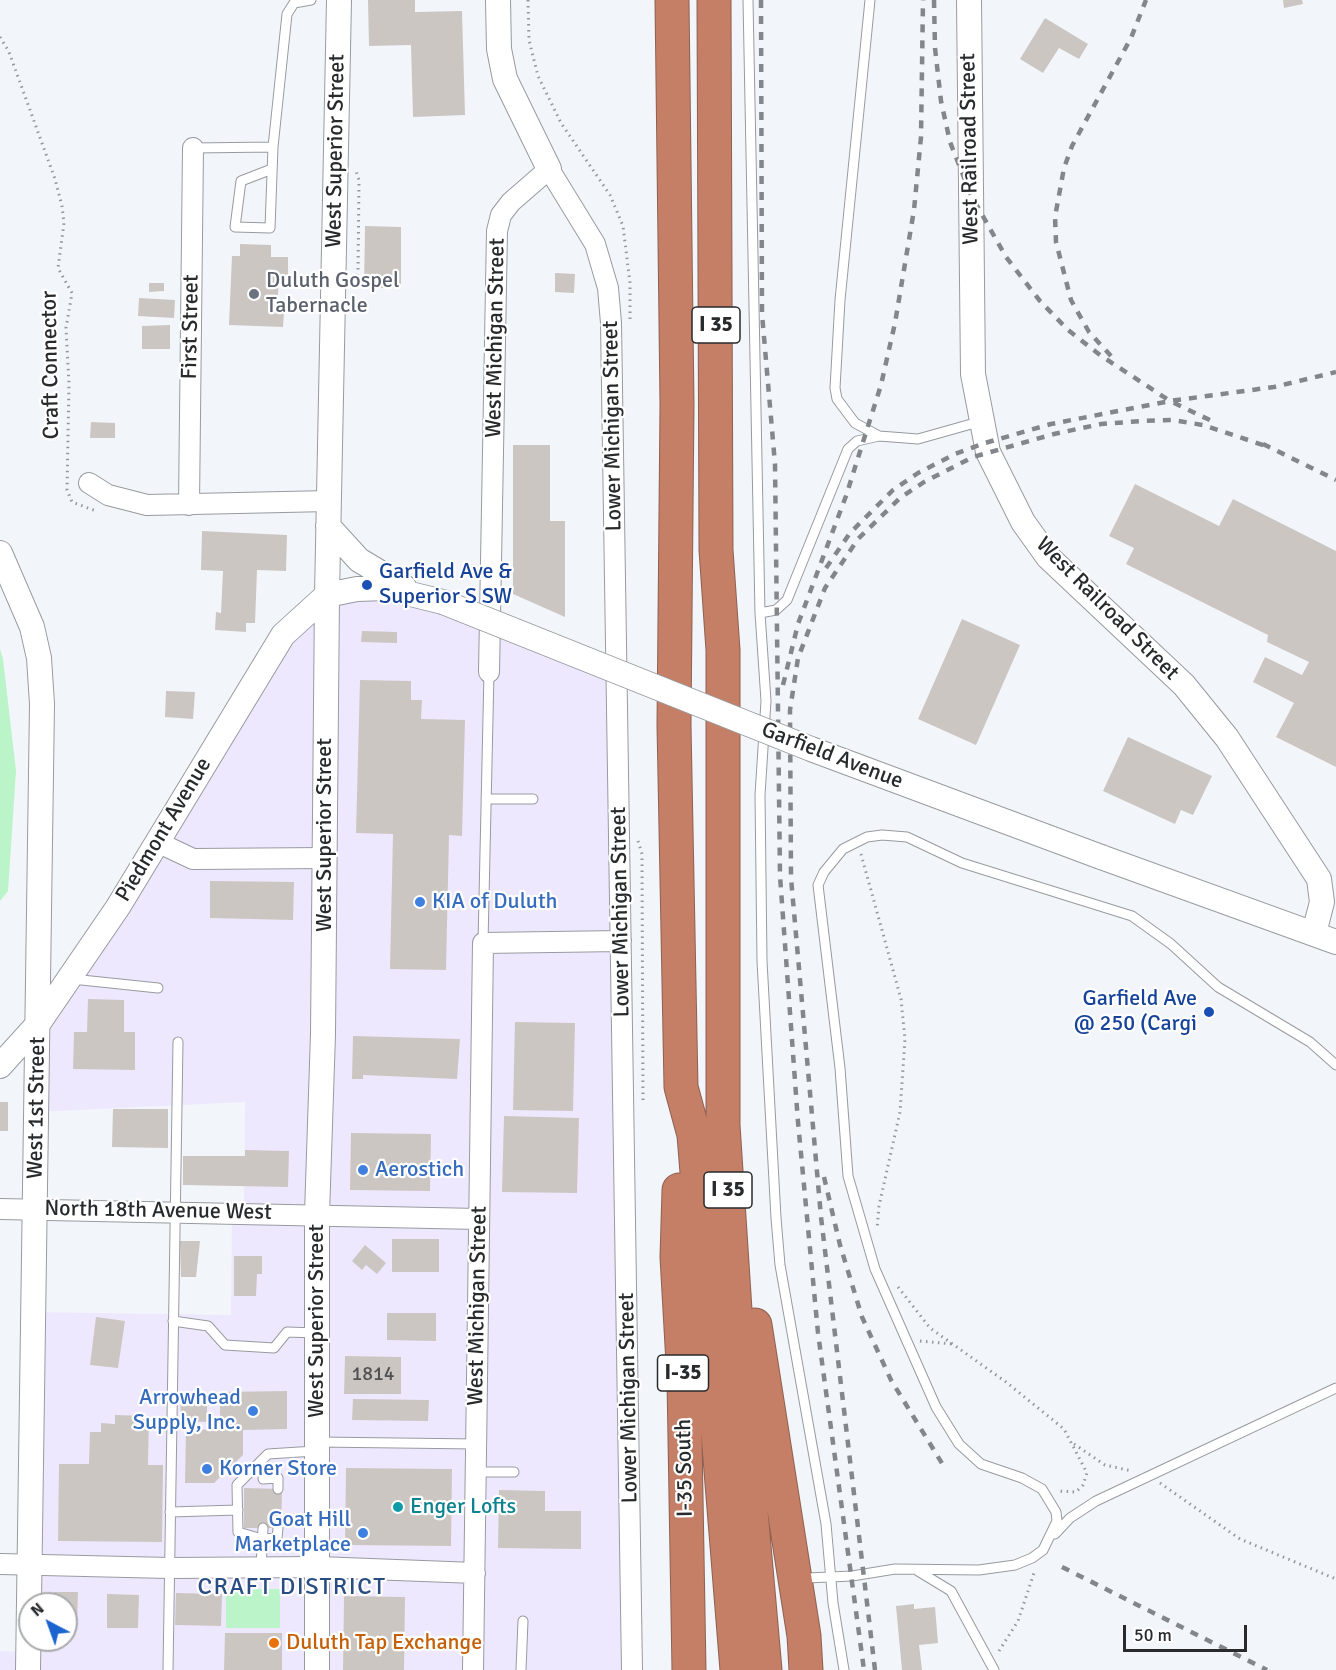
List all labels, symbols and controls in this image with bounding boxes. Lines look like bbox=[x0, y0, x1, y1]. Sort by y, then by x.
street label: West Railroad Street bbox=[955, 53, 985, 245]
street label: West Superior Street bbox=[321, 54, 351, 248]
street label: West Michigan Street bbox=[481, 238, 511, 438]
place label: Duluth Gospel Tabernacle bbox=[266, 268, 399, 320]
street label: First Street bbox=[177, 274, 205, 380]
marker: Duluth Gospel Tabernacle bbox=[247, 287, 261, 301]
street label: Craft Connector bbox=[37, 290, 65, 440]
road number: I 35 bbox=[692, 307, 740, 343]
street label: Lower Michigan Street bbox=[598, 320, 628, 532]
street label: West Railroad Street bbox=[1030, 532, 1184, 686]
place label: Garfield Ave & Superior S SW bbox=[379, 559, 512, 610]
marker: Garfield Ave & Superior S SW bbox=[360, 578, 374, 592]
street label: Garfield Avenue bbox=[757, 717, 907, 795]
street label: West Superior Street bbox=[312, 738, 338, 932]
street label: Piedmont Avenue bbox=[111, 753, 217, 907]
street label: Lower Michigan Street bbox=[606, 806, 636, 1018]
place label: KIA of Duluth bbox=[432, 889, 558, 915]
marker: KIA of Duluth bbox=[413, 895, 427, 909]
place label: Garfield Ave @ 250 (Cargi bbox=[1074, 986, 1197, 1038]
marker: Garfield Ave @ 250 (Cargi bbox=[1202, 1005, 1216, 1019]
street label: West 1st Street bbox=[23, 1037, 51, 1179]
place label: Aerostich bbox=[375, 1157, 464, 1183]
marker: Aerostich bbox=[356, 1163, 370, 1177]
road number: I 35 bbox=[704, 1172, 752, 1208]
street label: North 18th Avenue West bbox=[44, 1196, 272, 1226]
street label: West Michigan Street bbox=[463, 1206, 493, 1406]
street label: West Superior Street bbox=[304, 1224, 330, 1418]
street label: Lower Michigan Street bbox=[614, 1292, 644, 1504]
road number: I-35 bbox=[658, 1355, 708, 1391]
house number: 1814 bbox=[351, 1363, 395, 1387]
place label: Arrowhead Supply, Inc. bbox=[133, 1385, 241, 1436]
marker: Arrowhead Supply, Inc. bbox=[246, 1404, 260, 1418]
street label: I-35 South bbox=[671, 1419, 699, 1517]
place label: Korner Store bbox=[219, 1456, 337, 1482]
marker: Korner Store bbox=[200, 1462, 214, 1476]
place label: Enger Lofts bbox=[410, 1494, 516, 1520]
marker: Enger Lofts bbox=[391, 1500, 405, 1514]
place label: Goat Hill Marketplace bbox=[234, 1507, 351, 1558]
marker: Goat Hill Marketplace bbox=[356, 1526, 370, 1540]
district label: CRAFT DISTRICT bbox=[197, 1574, 387, 1602]
north arrow bbox=[18, 1592, 78, 1652]
text: N bbox=[27, 1599, 48, 1621]
scale bar bbox=[1126, 1613, 1250, 1651]
text: 50 m bbox=[1134, 1624, 1172, 1646]
place label: Duluth Tap Exchange bbox=[286, 1630, 482, 1656]
marker: Duluth Tap Exchange bbox=[267, 1636, 281, 1650]

